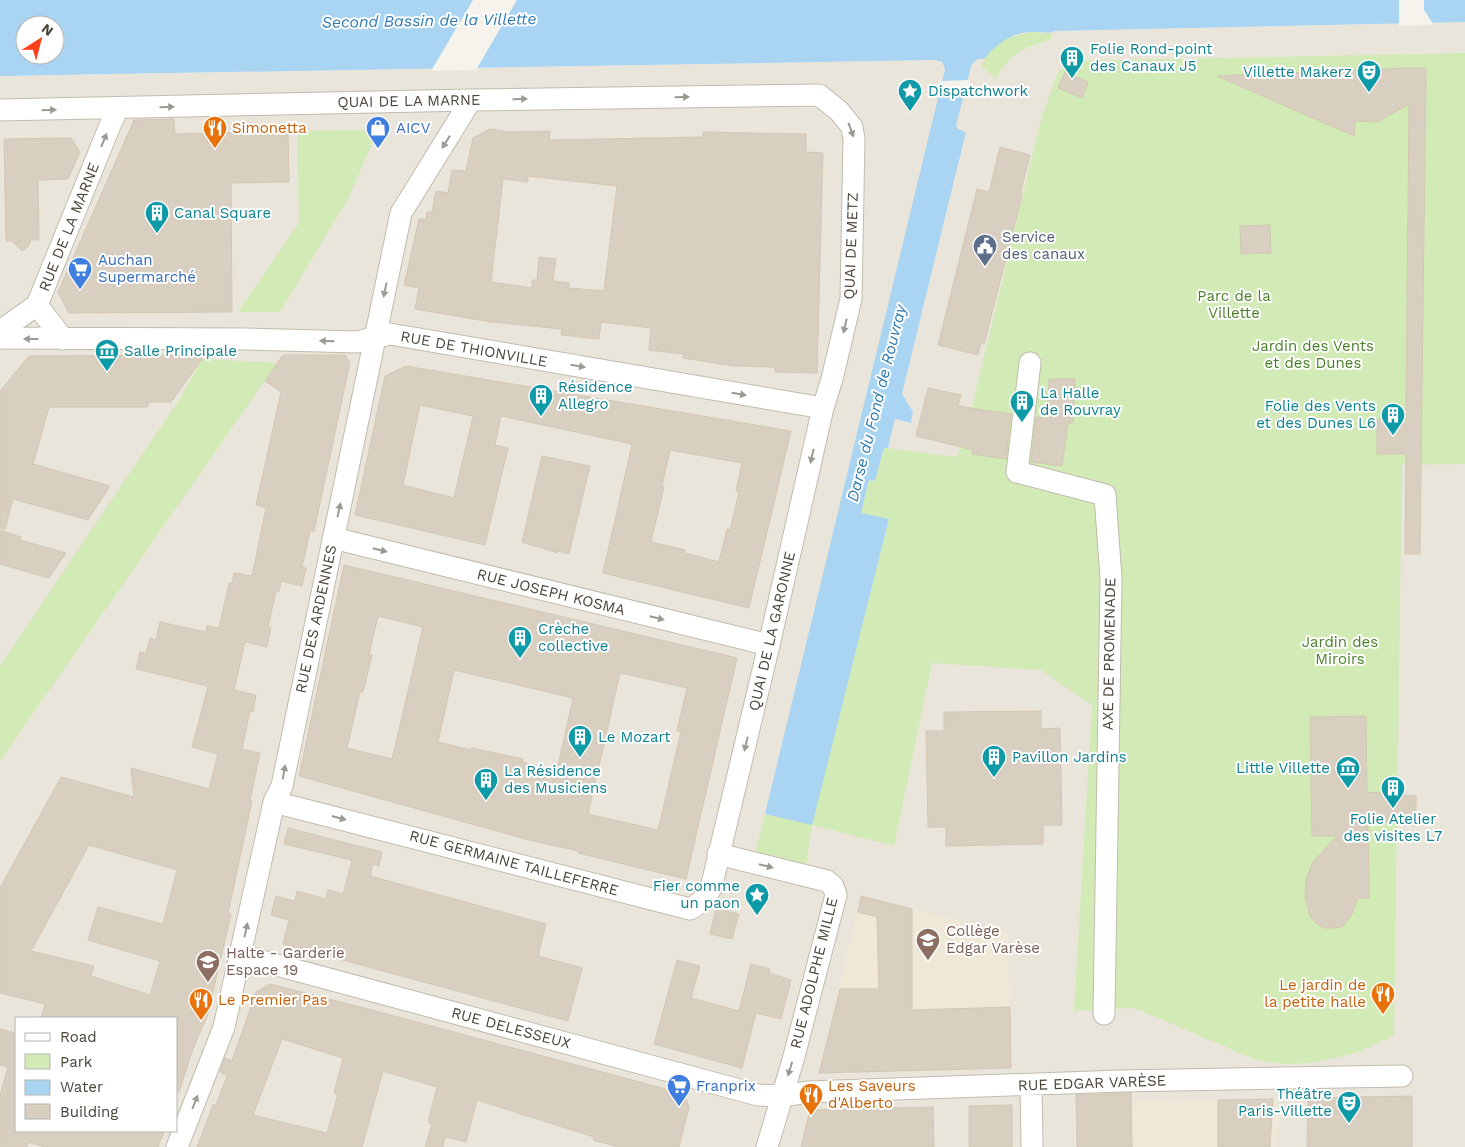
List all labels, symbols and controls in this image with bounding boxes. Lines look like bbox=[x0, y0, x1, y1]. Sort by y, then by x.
water label: Second Bassin de la Villette bbox=[321, 9, 537, 32]
north arrow bbox=[15, 15, 65, 65]
text: N bbox=[39, 20, 57, 39]
place label: Folie Rond-point des Canaux J5 bbox=[1090, 40, 1213, 75]
building icon: Folie Rond-point des Canaux J5 bbox=[1059, 45, 1085, 79]
theatre icon: Villette Makerz bbox=[1356, 59, 1382, 93]
place label: Villette Makerz bbox=[1243, 63, 1352, 81]
place icon: Dispatchwork bbox=[897, 78, 923, 112]
place label: Dispatchwork bbox=[928, 82, 1029, 100]
street label: QUAI DE LA MARNE bbox=[337, 91, 481, 111]
one-way arrow bbox=[675, 93, 691, 101]
one-way arrow bbox=[512, 95, 528, 103]
one-way arrow bbox=[159, 103, 175, 111]
one-way arrow bbox=[41, 106, 57, 114]
restaurant icon: Simonetta bbox=[202, 115, 228, 149]
shop icon: AICV bbox=[365, 115, 391, 149]
place label: Simonetta bbox=[232, 119, 307, 137]
place label: AICV bbox=[396, 119, 431, 137]
one-way arrow bbox=[847, 123, 855, 138]
one-way arrow bbox=[101, 132, 108, 147]
one-way arrow bbox=[441, 135, 450, 148]
street label: RUE DE LA MARNE bbox=[35, 160, 103, 294]
street label: QUAI DE METZ bbox=[840, 192, 862, 300]
building icon: Canal Square bbox=[144, 200, 170, 234]
place label: Canal Square bbox=[174, 204, 271, 222]
place label: Service des canaux bbox=[1002, 228, 1085, 263]
public building icon: Service des canaux bbox=[972, 233, 998, 267]
place label: Auchan Supermarché bbox=[98, 251, 196, 286]
supermarket icon: Auchan Supermarché bbox=[67, 256, 93, 290]
one-way arrow bbox=[381, 282, 389, 298]
park label: Parc de la Villette bbox=[1197, 287, 1271, 322]
water label: Darse du Fond de Rouvray bbox=[843, 302, 910, 504]
one-way arrow bbox=[841, 318, 849, 333]
street label: RUE DE THIONVILLE bbox=[399, 327, 549, 371]
one-way arrow bbox=[23, 334, 39, 342]
one-way arrow bbox=[319, 337, 335, 345]
park label: Jardin des Vents et des Dunes bbox=[1252, 337, 1374, 372]
museum icon: Salle Principale bbox=[94, 338, 120, 372]
place label: Salle Principale bbox=[124, 342, 237, 360]
one-way arrow bbox=[571, 363, 587, 371]
place label: Résidence Allegro bbox=[558, 378, 633, 413]
building icon: Résidence Allegro bbox=[528, 383, 554, 417]
place label: La Halle de Rouvray bbox=[1040, 384, 1121, 419]
building icon: La Halle de Rouvray bbox=[1009, 389, 1035, 423]
one-way arrow bbox=[731, 390, 747, 398]
place label: Folie des Vents et des Dunes L6 bbox=[1256, 397, 1376, 432]
building icon: Folie des Vents et des Dunes L6 bbox=[1380, 402, 1406, 436]
one-way arrow bbox=[808, 448, 816, 463]
one-way arrow bbox=[335, 502, 343, 518]
street label: RUE DES ARDENNES bbox=[291, 543, 341, 695]
one-way arrow bbox=[372, 546, 387, 554]
street label: QUAI DE LA GARONNE bbox=[745, 549, 799, 713]
street label: RUE JOSEPH KOSMA bbox=[475, 565, 627, 619]
street label: AXE DE PROMENADE bbox=[1099, 577, 1119, 731]
one-way arrow bbox=[649, 614, 664, 622]
place label: Crèche collective bbox=[538, 620, 608, 655]
building icon: Crèche collective bbox=[507, 625, 533, 659]
park label: Jardin des Miroirs bbox=[1302, 633, 1378, 668]
building icon: Le Mozart bbox=[567, 724, 593, 758]
place label: Le Mozart bbox=[598, 728, 671, 746]
one-way arrow bbox=[742, 736, 750, 751]
building icon: Pavillon Jardins bbox=[981, 744, 1007, 778]
place label: Pavillon Jardins bbox=[1012, 748, 1127, 766]
museum icon: Little Villette bbox=[1335, 755, 1361, 789]
place label: Little Villette bbox=[1236, 759, 1330, 777]
place label: La Résidence des Musiciens bbox=[504, 762, 607, 797]
one-way arrow bbox=[281, 764, 289, 780]
building icon: La Résidence des Musiciens bbox=[473, 767, 499, 801]
building icon: Folie Atelier des visites L7 bbox=[1380, 775, 1406, 809]
place label: Folie Atelier des visites L7 bbox=[1343, 810, 1443, 845]
one-way arrow bbox=[331, 814, 346, 822]
street label: RUE GERMAINE TAILLEFERRE bbox=[407, 826, 621, 900]
one-way arrow bbox=[758, 862, 773, 870]
place label: Fier comme un paon bbox=[653, 877, 740, 912]
place icon: Fier comme un paon bbox=[744, 882, 770, 916]
street label: RUE ADOLPHE MILLE bbox=[786, 896, 842, 1050]
one-way arrow bbox=[242, 922, 250, 937]
place label: Collège Edgar Varèse bbox=[946, 922, 1040, 957]
school or university icon: Collège Edgar Varèse bbox=[915, 927, 941, 961]
place label: Halte - Garderie Espace 19 bbox=[226, 944, 345, 979]
school or university icon: Halte - Garderie Espace 19 bbox=[195, 949, 221, 983]
place label: Le jardin de la petite halle bbox=[1264, 976, 1366, 1011]
restaurant icon: Le jardin de la petite halle bbox=[1370, 981, 1396, 1015]
restaurant icon: Le Premier Pas bbox=[188, 987, 214, 1021]
place label: Le Premier Pas bbox=[218, 991, 328, 1009]
street label: RUE DELESSEUX bbox=[449, 1003, 573, 1053]
legend bbox=[15, 1017, 178, 1132]
text: Road bbox=[60, 1028, 97, 1046]
text: Park bbox=[60, 1053, 93, 1071]
one-way arrow bbox=[786, 1062, 794, 1077]
street label: RUE EDGAR VARÈSE bbox=[1017, 1071, 1167, 1095]
supermarket icon: Franprix bbox=[666, 1073, 692, 1107]
place label: Franprix bbox=[696, 1077, 756, 1095]
place label: Les Saveurs d'Alberto bbox=[828, 1077, 916, 1112]
text: Water bbox=[60, 1078, 103, 1096]
restaurant icon: Les Saveurs d'Alberto bbox=[798, 1082, 824, 1116]
place label: Théâtre Paris-Villette bbox=[1238, 1085, 1332, 1120]
theatre icon: Théâtre Paris-Villette bbox=[1336, 1090, 1362, 1124]
one-way arrow bbox=[191, 1094, 199, 1109]
text: Building bbox=[60, 1103, 118, 1121]

